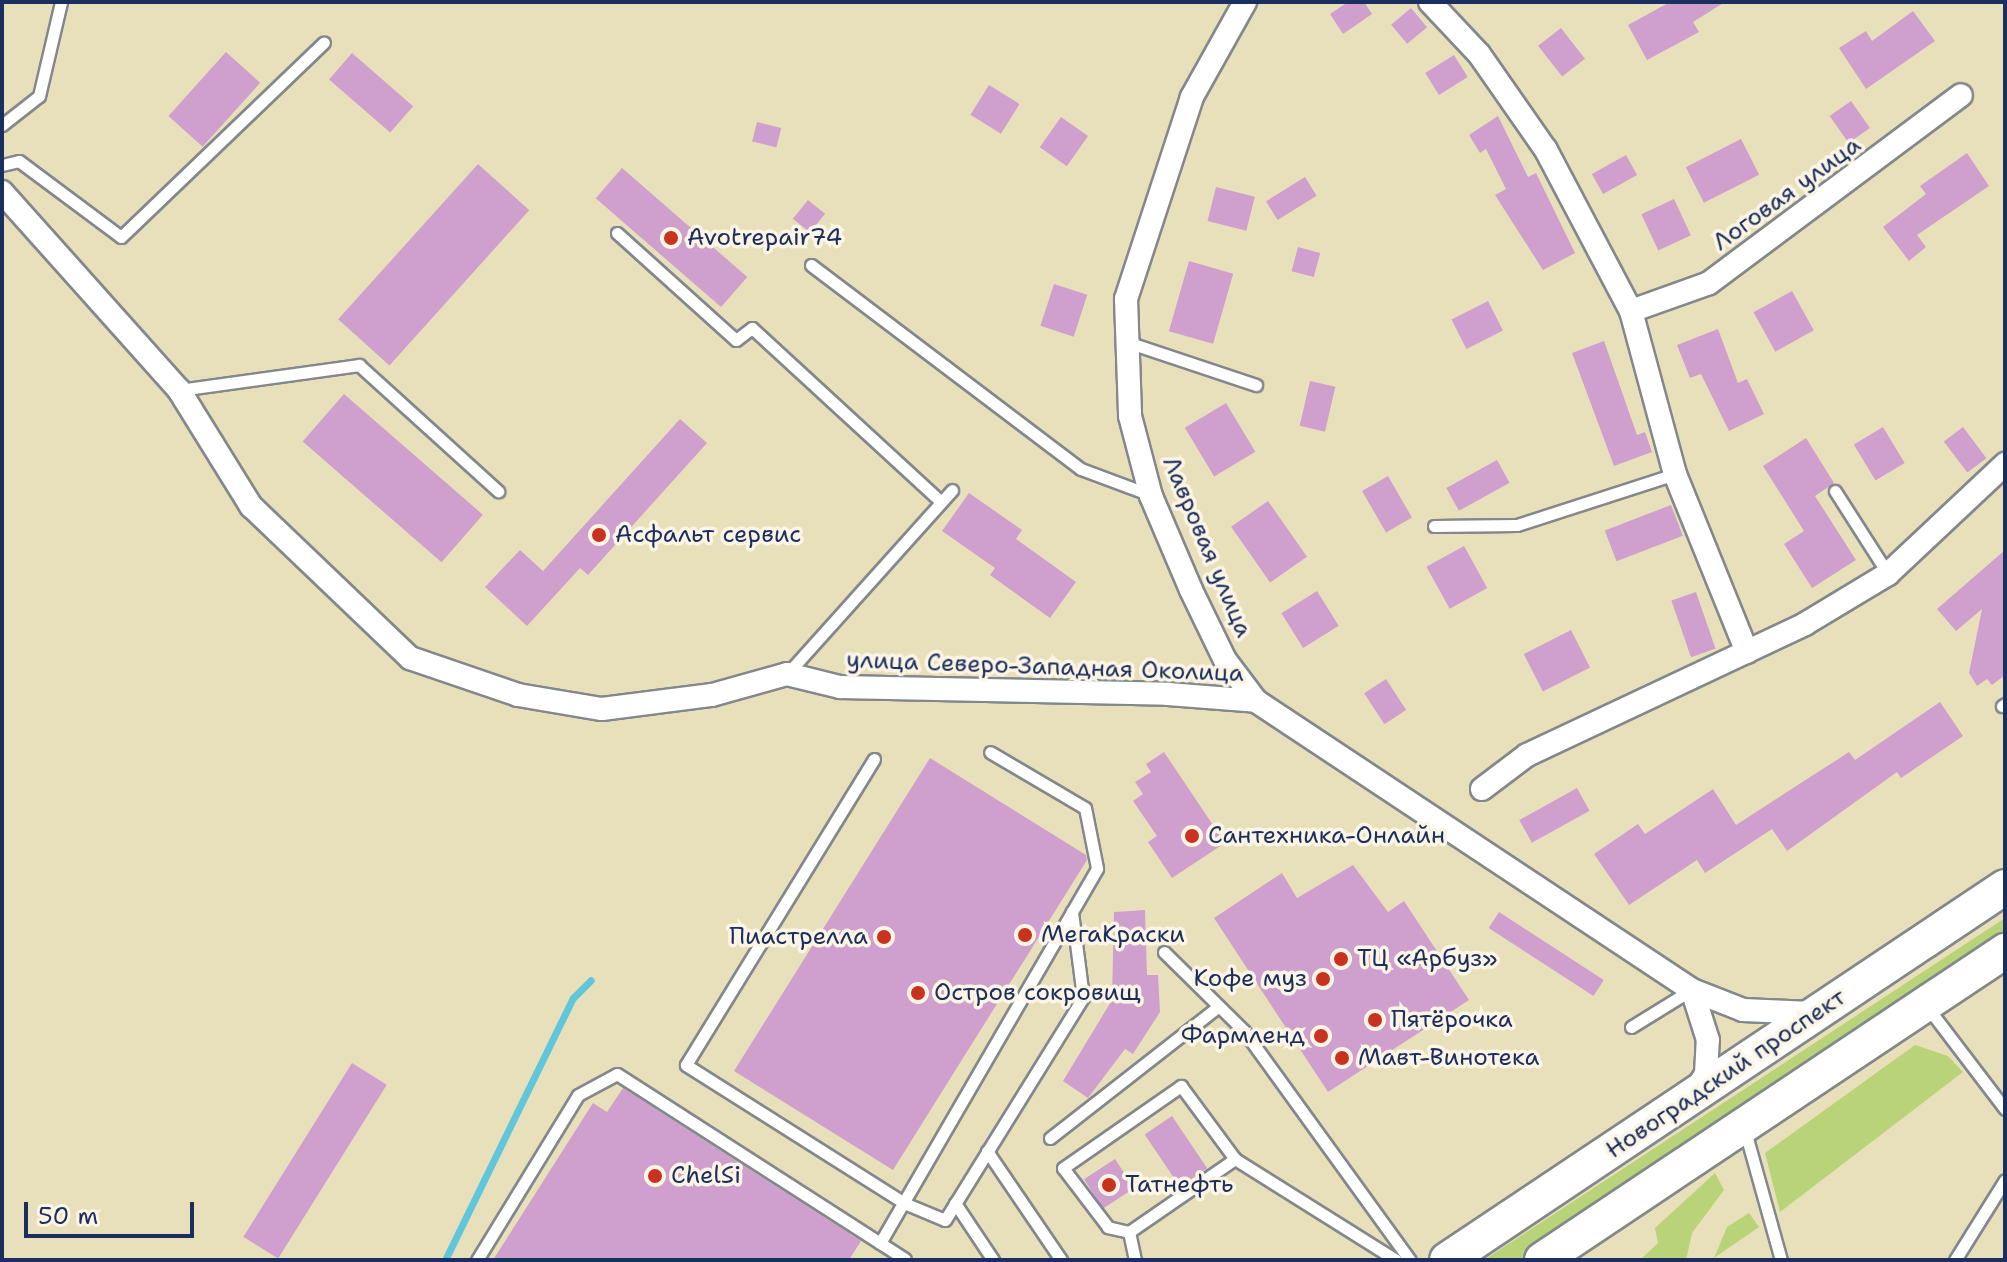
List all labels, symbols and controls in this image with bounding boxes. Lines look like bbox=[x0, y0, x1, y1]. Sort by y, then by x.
street label: Логовая улица bbox=[1707, 131, 1867, 257]
place label: Avotrepair74 bbox=[687, 224, 842, 252]
marker: Avotrepair74 bbox=[662, 229, 680, 247]
street label: Лавровая улица bbox=[1156, 452, 1258, 642]
place label: Асфальт сервис bbox=[615, 521, 801, 549]
marker: Асфальт сервис bbox=[590, 526, 608, 544]
street label: улица Северо-Западная Околица bbox=[846, 646, 1244, 688]
place label: Сантехника-Онлайн bbox=[1208, 822, 1445, 850]
marker: Сантехника-Онлайн bbox=[1183, 827, 1201, 845]
place label: МегаКраски bbox=[1041, 921, 1185, 949]
place label: Пиастрелла bbox=[729, 923, 868, 951]
marker: МегаКраски bbox=[1016, 926, 1034, 944]
marker: Пиастрелла bbox=[875, 928, 893, 946]
place label: ТЦ «Арбуз» bbox=[1357, 945, 1498, 973]
marker: ТЦ «Арбуз» bbox=[1332, 950, 1350, 968]
place label: Кофе муз bbox=[1193, 965, 1307, 993]
marker: Кофе муз bbox=[1314, 970, 1332, 988]
place label: Остров сокровищ bbox=[934, 979, 1141, 1007]
street label: Новоградский проспект bbox=[1601, 983, 1851, 1165]
marker: Остров сокровищ bbox=[909, 984, 927, 1002]
place label: Пятёрочка bbox=[1391, 1006, 1513, 1034]
marker: Пятёрочка bbox=[1366, 1011, 1384, 1029]
place label: Фармленд bbox=[1181, 1022, 1305, 1050]
marker: Фармленд bbox=[1312, 1027, 1330, 1045]
place label: Мавт-Винотека bbox=[1358, 1044, 1539, 1072]
marker: Мавт-Винотека bbox=[1333, 1049, 1351, 1067]
place label: ChelSi bbox=[671, 1162, 741, 1190]
marker: ChelSi bbox=[646, 1167, 664, 1185]
place label: Татнефть bbox=[1125, 1171, 1233, 1199]
marker: Татнефть bbox=[1100, 1176, 1118, 1194]
scale bar bbox=[28, 1186, 198, 1236]
text: 50 m bbox=[38, 1200, 98, 1232]

